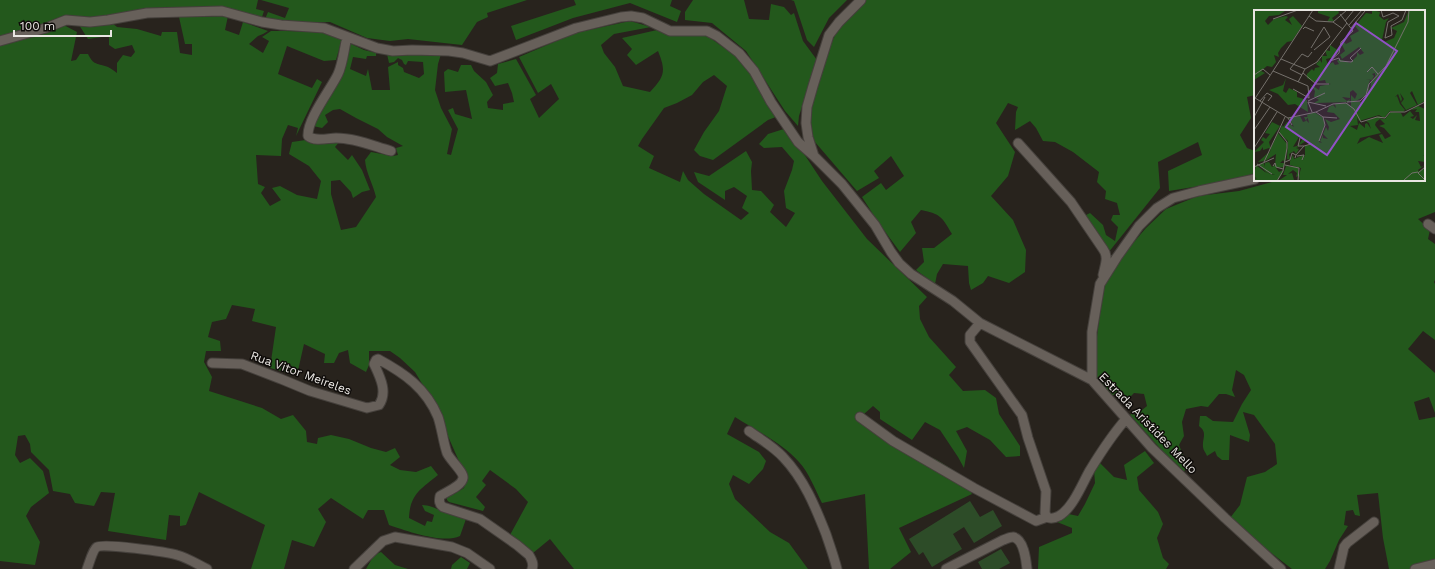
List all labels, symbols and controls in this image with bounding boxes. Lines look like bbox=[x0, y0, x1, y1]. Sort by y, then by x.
inset map bbox=[1254, 10, 1425, 181]
scale bar bbox=[14, 12, 111, 38]
text: 100 m bbox=[20, 19, 55, 33]
street label: Rua Vitor Meireles bbox=[249, 348, 353, 398]
street label: Estrada Aristides Mello bbox=[1096, 370, 1200, 476]

